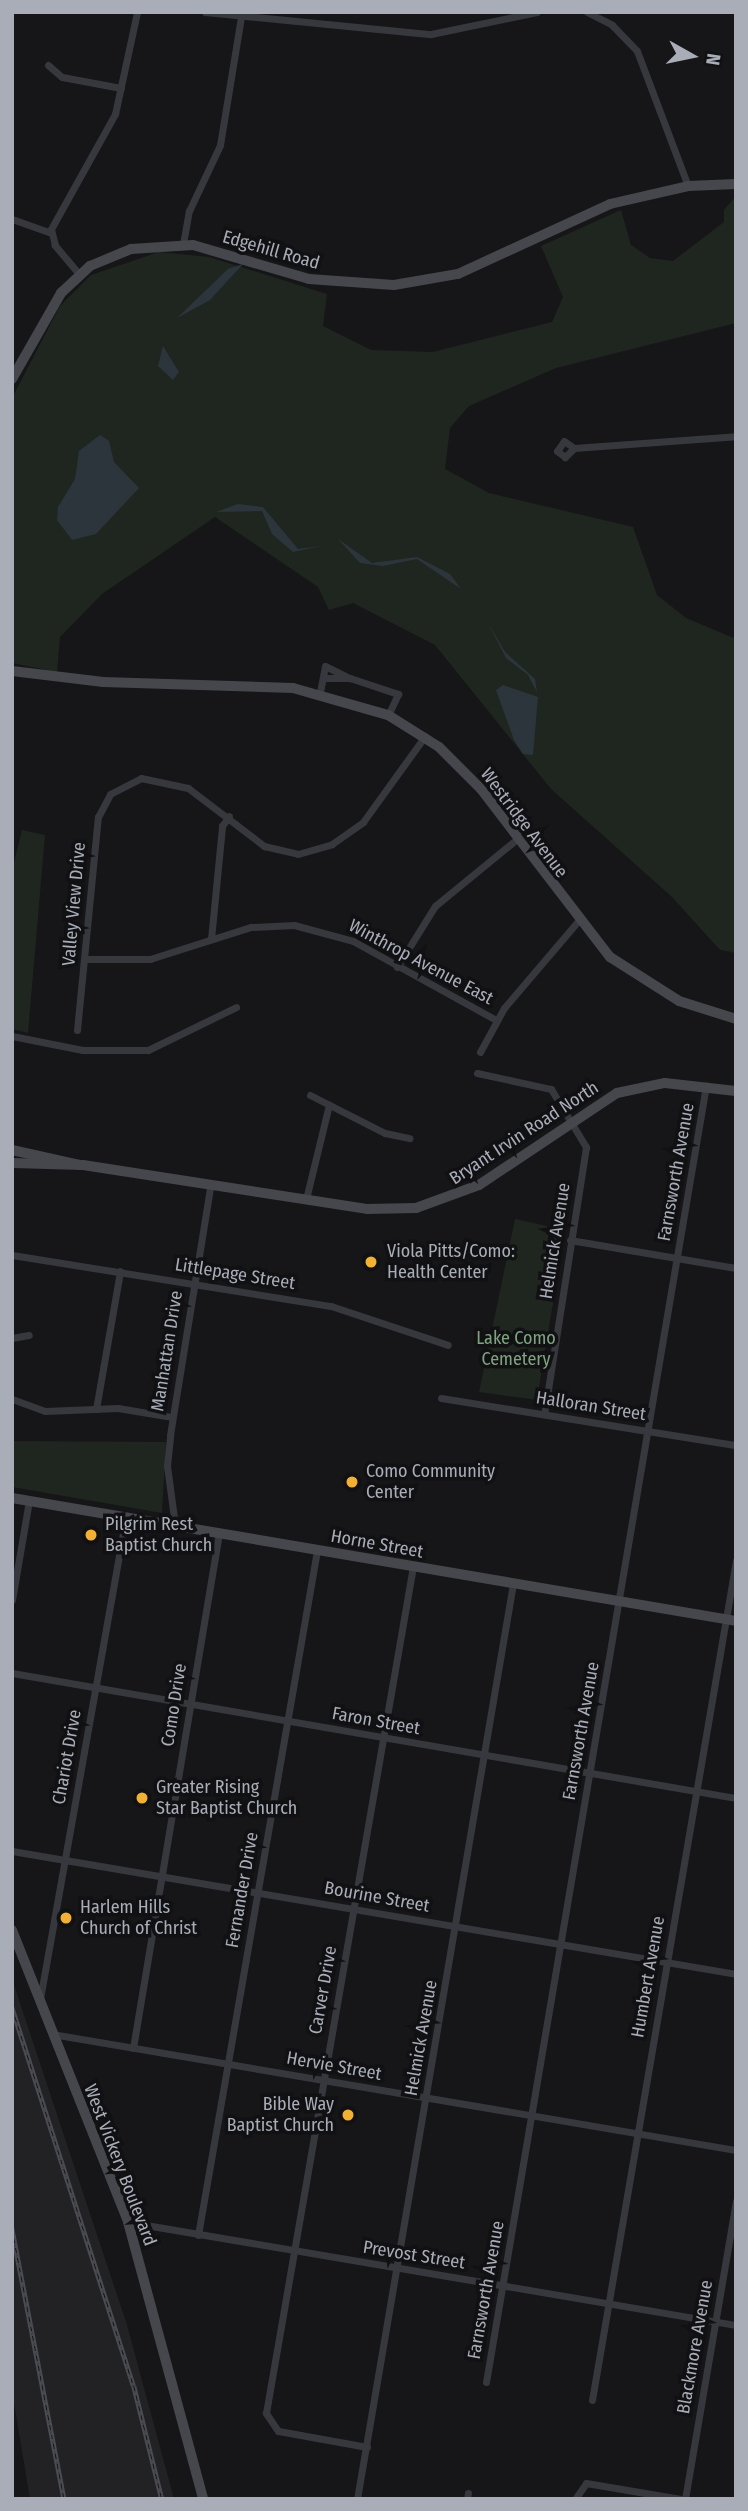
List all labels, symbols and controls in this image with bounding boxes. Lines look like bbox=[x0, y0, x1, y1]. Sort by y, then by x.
north arrow bbox=[657, 21, 727, 91]
text: N bbox=[701, 52, 725, 67]
street label: Edgehill Road bbox=[220, 226, 322, 274]
street label: Westridge Avenue bbox=[476, 764, 572, 882]
street label: Valley View Drive bbox=[58, 841, 90, 967]
street label: Winthrop Avenue East bbox=[345, 915, 497, 1009]
street label: Bryant Irvin Road North bbox=[445, 1077, 603, 1189]
street label: Farnsworth Avenue bbox=[653, 1101, 699, 1243]
street label: Helmick Avenue bbox=[535, 1181, 575, 1301]
place label: Viola Pitts/Como: Health Center bbox=[387, 1241, 515, 1284]
marker: Viola Pitts/Como: Health Center bbox=[361, 1252, 381, 1272]
street label: Littlepage Street bbox=[173, 1254, 297, 1294]
street label: Manhattan Drive bbox=[147, 1289, 187, 1413]
park label: Lake Como Cemetery bbox=[476, 1328, 556, 1370]
street label: Halloran Street bbox=[535, 1387, 647, 1425]
place label: Como Community Center bbox=[366, 1461, 495, 1504]
marker: Como Community Center bbox=[344, 1474, 360, 1490]
place label: Pilgrim Rest Baptist Church bbox=[105, 1514, 212, 1556]
street label: Horne Street bbox=[329, 1525, 425, 1563]
marker: Pilgrim Rest Baptist Church bbox=[83, 1527, 99, 1543]
street label: Farnsworth Avenue bbox=[558, 1660, 604, 1802]
street label: Como Drive bbox=[157, 1662, 191, 1748]
street label: Faron Street bbox=[330, 1703, 422, 1739]
street label: Chariot Drive bbox=[48, 1708, 86, 1806]
place label: Greater Rising Star Baptist Church bbox=[156, 1777, 297, 1820]
marker: Greater Rising Star Baptist Church bbox=[134, 1790, 150, 1806]
street label: Fernander Drive bbox=[221, 1830, 263, 1950]
street label: Bourine Street bbox=[323, 1877, 431, 1917]
place label: Harlem Hills Church of Christ bbox=[80, 1897, 197, 1940]
marker: Harlem Hills Church of Christ bbox=[58, 1910, 74, 1926]
street label: Humbert Avenue bbox=[627, 1914, 669, 2040]
street label: Carver Drive bbox=[305, 1944, 341, 2036]
street label: Helmick Avenue bbox=[400, 1978, 442, 2098]
street label: Hervie Street bbox=[285, 2047, 383, 2085]
street label: West Vickery Boulevard bbox=[79, 2081, 161, 2249]
place label: Bible Way Baptist Church bbox=[227, 2094, 334, 2136]
marker: Bible Way Baptist Church bbox=[340, 2107, 356, 2123]
street label: Farnsworth Avenue bbox=[463, 2219, 509, 2361]
street label: Prevost Street bbox=[361, 2236, 467, 2274]
street label: Blackmore Avenue bbox=[673, 2278, 717, 2416]

